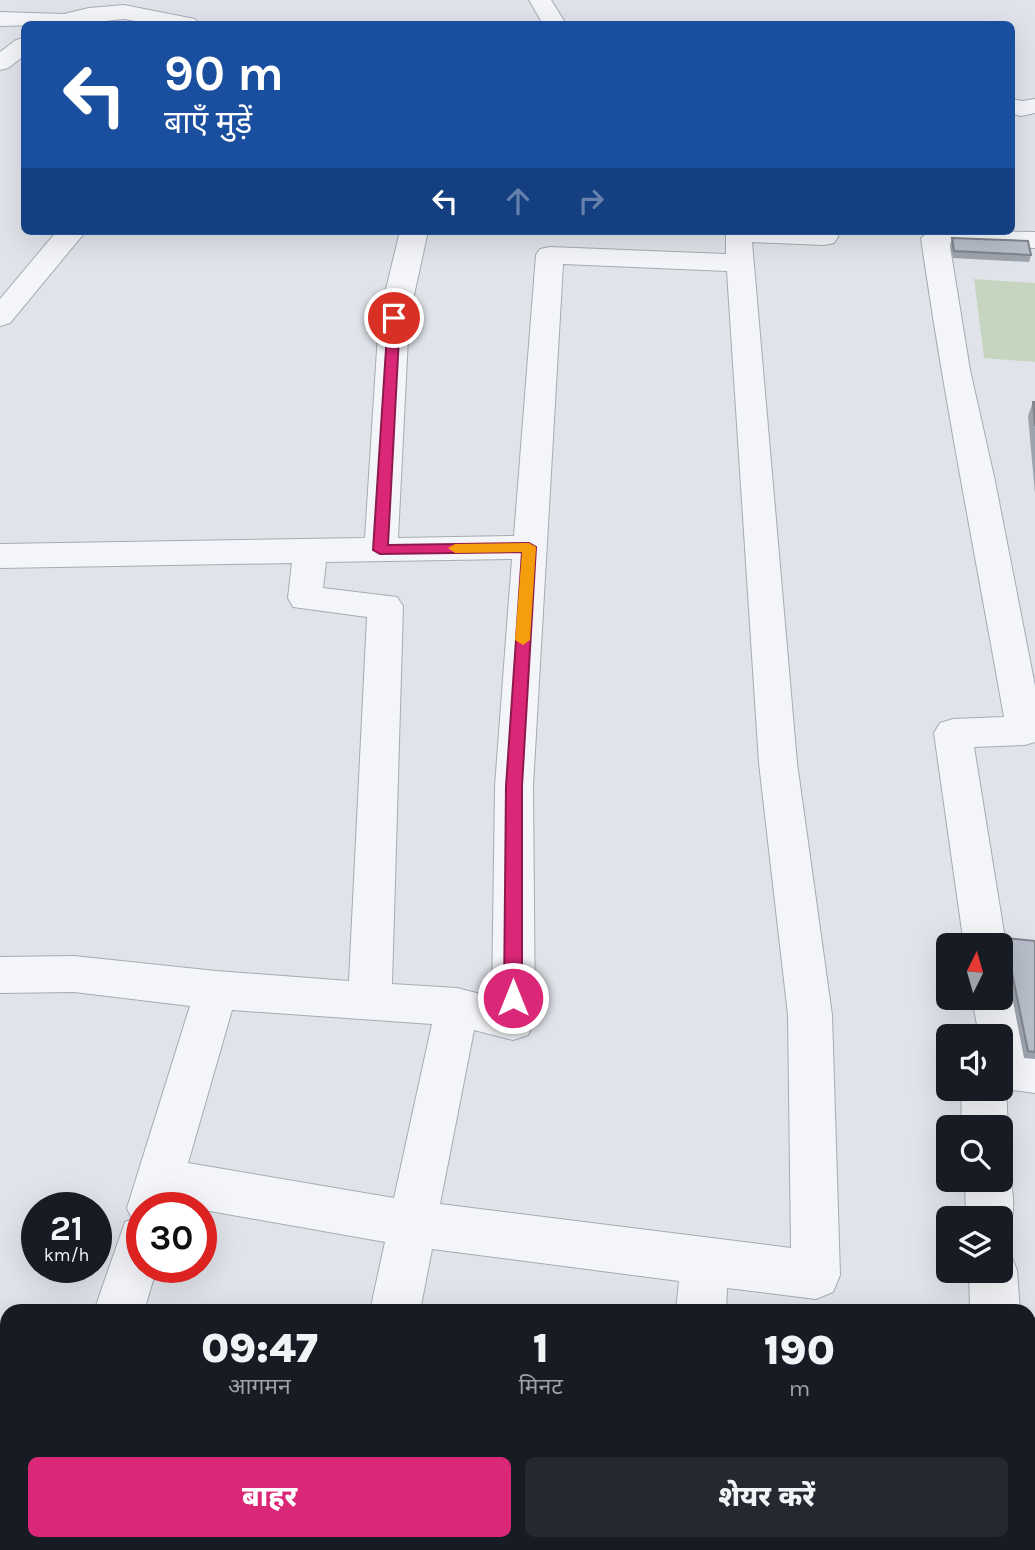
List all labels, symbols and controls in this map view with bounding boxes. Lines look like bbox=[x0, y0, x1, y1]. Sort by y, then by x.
text: 90 m bbox=[164, 45, 284, 102]
icon: left bbox=[49, 49, 140, 140]
text: बाएँ मुड़ें bbox=[164, 104, 252, 141]
icon: left bbox=[426, 182, 464, 220]
icon: ahead bbox=[499, 182, 537, 220]
icon: right bbox=[572, 182, 610, 220]
pin bbox=[364, 288, 424, 348]
icon: arrive bbox=[375, 299, 413, 337]
north arrow bbox=[936, 933, 1013, 1010]
map controls bbox=[936, 933, 1013, 1283]
position arrow bbox=[476, 961, 550, 1035]
button: sound bbox=[936, 1024, 1013, 1101]
button: search bbox=[936, 1115, 1013, 1192]
speed limit sign: 30 bbox=[126, 1192, 217, 1283]
button: layers bbox=[936, 1206, 1013, 1283]
text: 21 bbox=[50, 1208, 83, 1249]
text: km/h bbox=[44, 1244, 89, 1266]
text: 09:47 bbox=[201, 1323, 318, 1373]
text: 1 bbox=[533, 1323, 549, 1373]
text: 190 bbox=[764, 1325, 835, 1375]
text: आगमन bbox=[228, 1373, 291, 1400]
text: मिनट bbox=[519, 1373, 563, 1400]
text: m bbox=[789, 1375, 810, 1402]
button: बाहर bbox=[28, 1457, 511, 1537]
button: शेयर करें bbox=[525, 1457, 1008, 1537]

